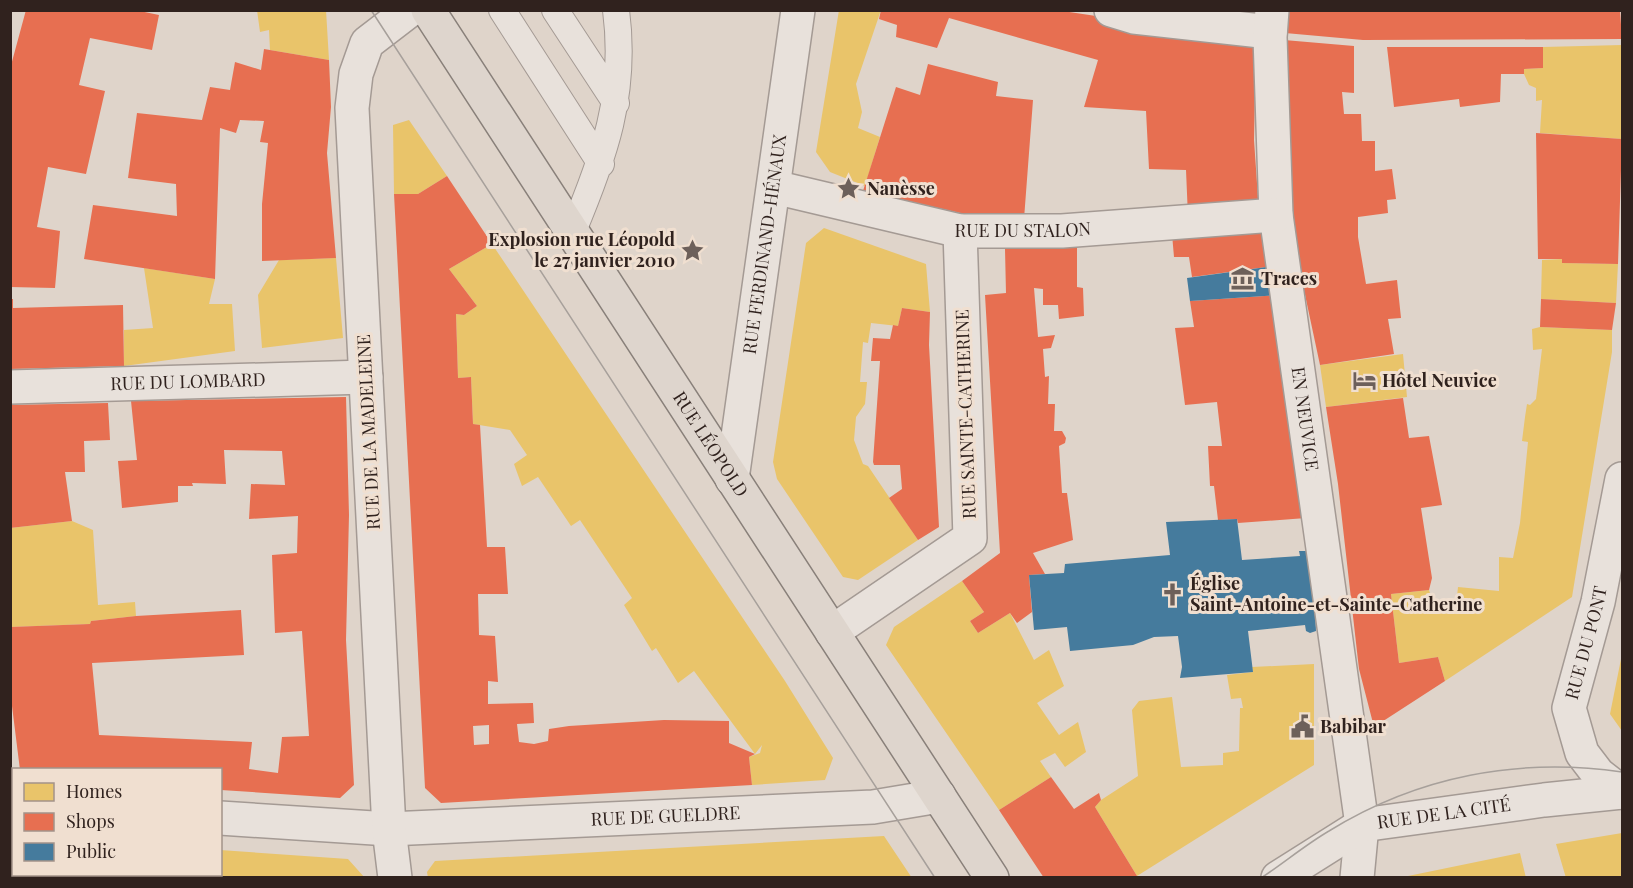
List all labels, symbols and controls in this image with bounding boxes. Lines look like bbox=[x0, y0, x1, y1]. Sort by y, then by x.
street label: RUE FERDINAND-HÉNAUX bbox=[737, 132, 791, 356]
place icon: Nanèsse bbox=[836, 176, 862, 202]
place label: Nanèsse bbox=[867, 176, 935, 200]
street label: RUE DU STALON bbox=[955, 216, 1092, 242]
place label: Explosion rue Léopold le 27 janvier 2010 bbox=[488, 227, 675, 272]
place icon: Explosion rue Léopold le 27 janvier 2010 bbox=[680, 237, 706, 263]
museum icon: Traces bbox=[1230, 266, 1256, 292]
place label: Traces bbox=[1261, 266, 1317, 290]
street label: RUE SAINTE-CATHERINE bbox=[949, 309, 981, 519]
street label: RUE DE LA MADELEINE bbox=[351, 334, 385, 530]
street label: EN NEUVICE bbox=[1287, 365, 1325, 472]
street label: RUE DU LOMBARD bbox=[110, 367, 266, 395]
hotel icon: Hôtel Neuvice bbox=[1351, 368, 1377, 394]
place label: Hôtel Neuvice bbox=[1382, 368, 1497, 392]
street label: RUE LÉOPOLD bbox=[668, 386, 754, 501]
place label: Église Saint-Antoine-et-Sainte-Catherine bbox=[1190, 571, 1482, 616]
church icon: Église Saint-Antoine-et-Sainte-Catherine bbox=[1159, 581, 1185, 607]
street label: RUE DU PONT bbox=[1559, 584, 1612, 702]
public building icon: Babibar bbox=[1289, 714, 1315, 740]
place label: Babibar bbox=[1320, 714, 1387, 738]
legend bbox=[12, 768, 222, 876]
text: Homes bbox=[66, 779, 122, 803]
street label: RUE DE LA CITÉ bbox=[1375, 792, 1512, 834]
street label: RUE DE GUELDRE bbox=[590, 800, 741, 831]
text: Shops bbox=[66, 809, 115, 833]
text: Public bbox=[66, 839, 116, 863]

